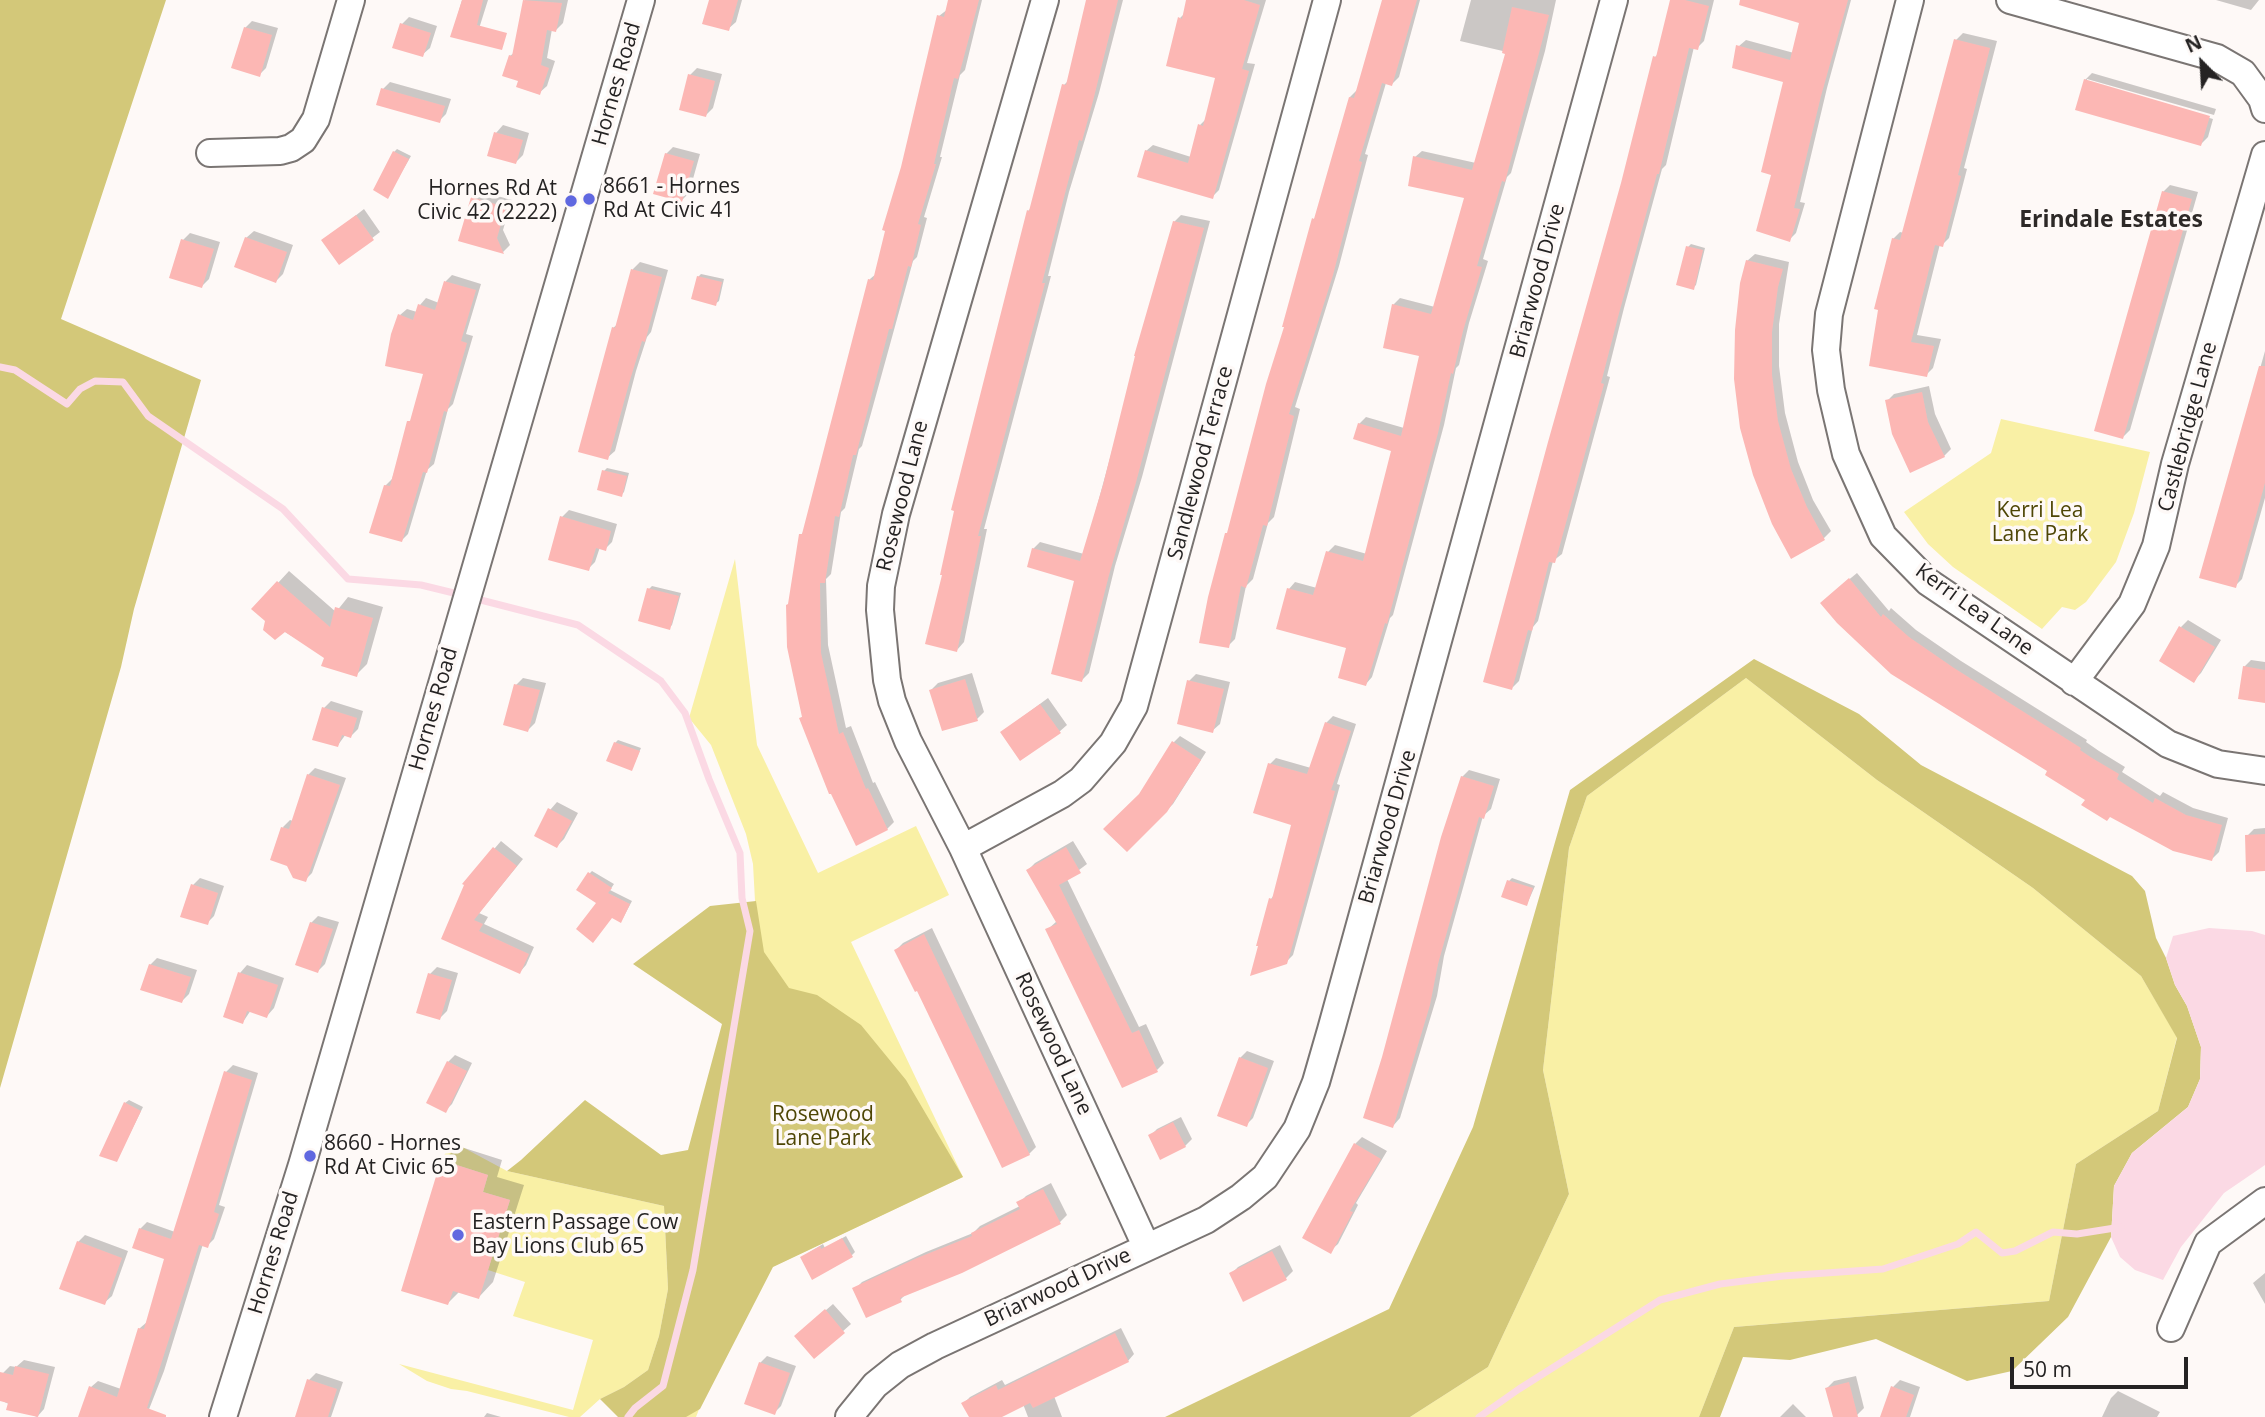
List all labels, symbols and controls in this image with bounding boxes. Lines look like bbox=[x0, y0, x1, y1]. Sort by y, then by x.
street label: Hornes Road bbox=[587, 20, 647, 148]
north arrow bbox=[2167, 28, 2237, 98]
text: N bbox=[2181, 29, 2206, 59]
place label: 8661 - Hornes Rd At Civic 41 bbox=[603, 174, 740, 224]
place label: Hornes Rd At Civic 42 (2222) bbox=[417, 176, 557, 226]
marker: 8661 - Hornes Rd At Civic 41 bbox=[581, 191, 597, 207]
marker: Hornes Rd At Civic 42 (2222) bbox=[563, 193, 579, 209]
street label: Briarwood Drive bbox=[1505, 201, 1571, 361]
district label: Erindale Estates bbox=[2019, 206, 2203, 234]
street label: Castlebridge Lane bbox=[2153, 339, 2223, 515]
street label: Sandlewood Terrace bbox=[1163, 363, 1239, 563]
street label: Rosewood Lane bbox=[872, 418, 934, 574]
park label: Kerri Lea Lane Park bbox=[1992, 498, 2088, 548]
street label: Kerri Lea Lane bbox=[1910, 559, 2038, 661]
street label: Hornes Road bbox=[404, 645, 464, 773]
street label: Briarwood Drive bbox=[1354, 747, 1422, 907]
street label: Rosewood Lane bbox=[1009, 969, 1097, 1119]
park label: Rosewood Lane Park bbox=[772, 1102, 874, 1152]
place label: 8660 - Hornes Rd At Civic 65 bbox=[324, 1131, 461, 1181]
marker: 8660 - Hornes Rd At Civic 65 bbox=[302, 1148, 318, 1164]
street label: Hornes Road bbox=[243, 1189, 305, 1317]
place label: Eastern Passage Cow Bay Lions Club 65 bbox=[472, 1210, 678, 1260]
marker: Eastern Passage Cow Bay Lions Club 65 bbox=[450, 1227, 466, 1243]
street label: Briarwood Drive bbox=[981, 1243, 1135, 1333]
scale bar bbox=[2013, 1344, 2192, 1388]
text: 50 m bbox=[2023, 1355, 2072, 1383]

